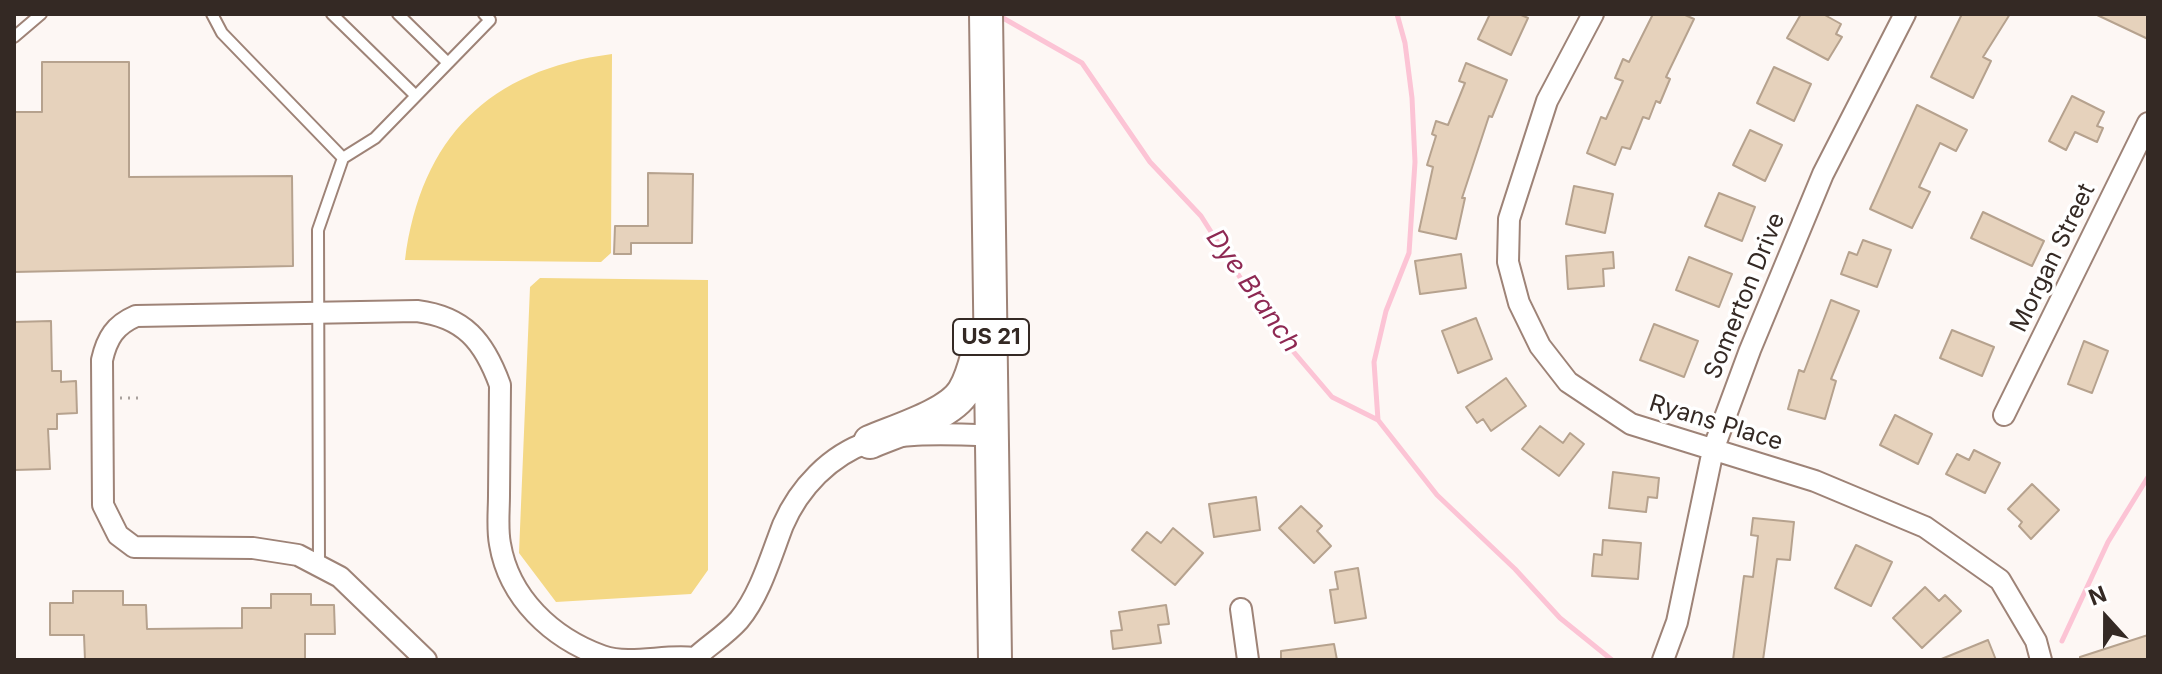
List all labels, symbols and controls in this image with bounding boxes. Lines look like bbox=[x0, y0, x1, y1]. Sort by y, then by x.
street label: Morgan Street bbox=[2005, 179, 2101, 337]
street label: Somerton Drive bbox=[1699, 209, 1791, 383]
water label: Dye Branch bbox=[1199, 223, 1307, 359]
road number: US 21 bbox=[953, 319, 1029, 355]
street label: Ryans Place bbox=[1646, 389, 1786, 457]
north arrow bbox=[2066, 578, 2146, 658]
text: N bbox=[2085, 580, 2110, 611]

